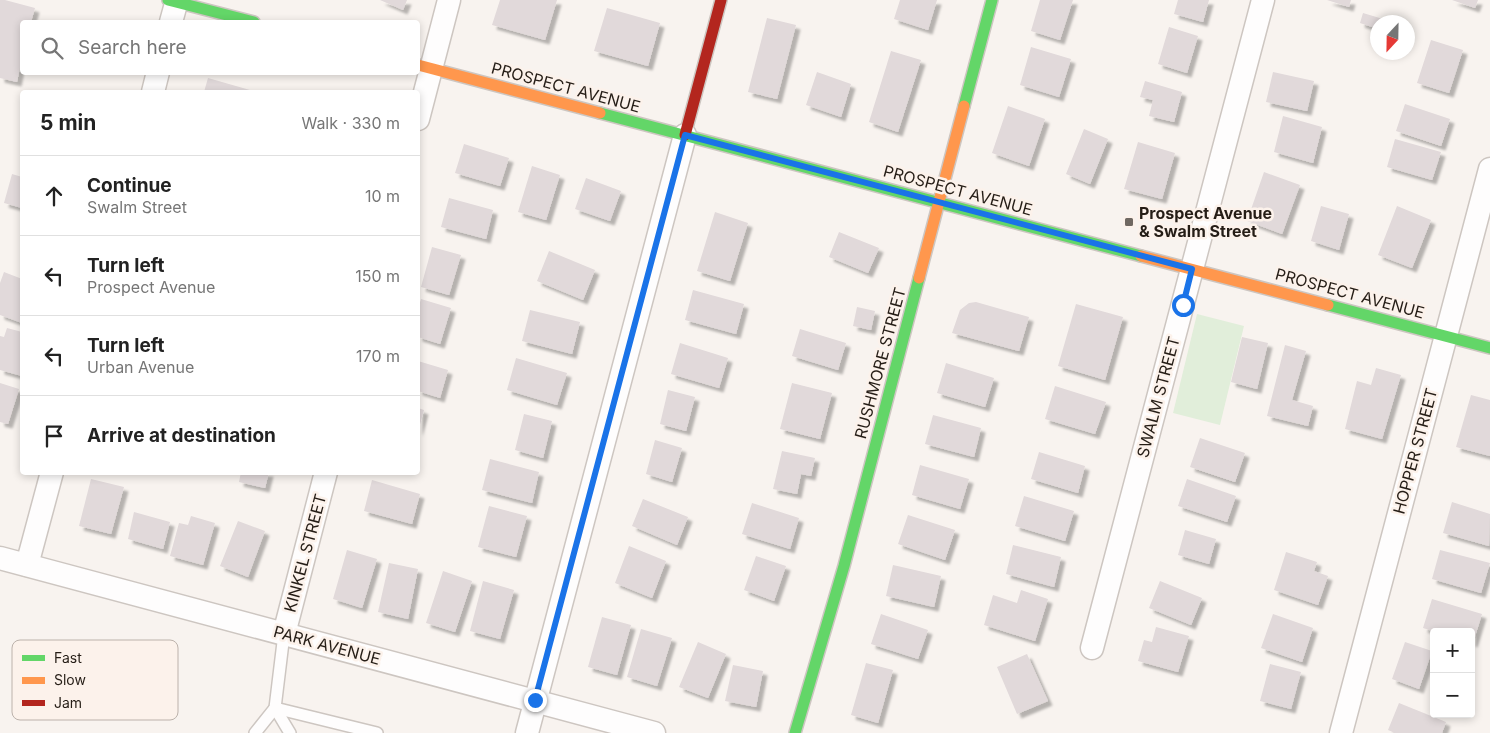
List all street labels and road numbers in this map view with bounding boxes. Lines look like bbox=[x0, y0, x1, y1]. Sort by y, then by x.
street label: PROSPECT AVENUE bbox=[489, 57, 643, 117]
street label: PROSPECT AVENUE bbox=[881, 160, 1035, 220]
street label: PROSPECT AVENUE bbox=[1273, 263, 1427, 323]
street label: RUSHMORE STREET bbox=[850, 285, 910, 441]
street label: SWALM STREET bbox=[1132, 334, 1184, 460]
street label: HOPPER STREET bbox=[1389, 386, 1441, 516]
street label: KINKEL STREET bbox=[280, 492, 330, 614]
street label: PARK AVENUE bbox=[271, 621, 383, 669]

